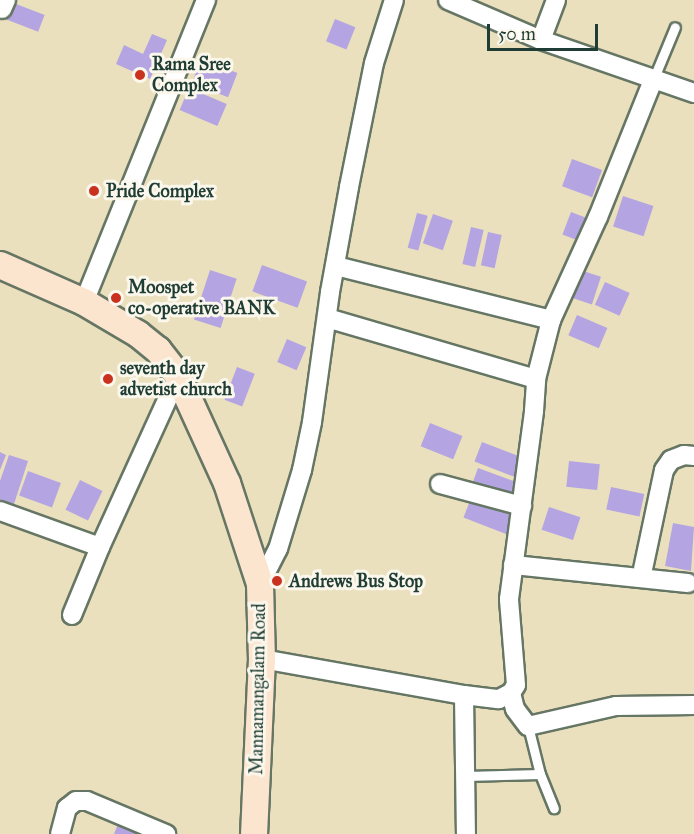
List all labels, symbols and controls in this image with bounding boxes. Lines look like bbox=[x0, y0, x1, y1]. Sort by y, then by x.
scale bar bbox=[490, 12, 601, 50]
text: 50 m bbox=[498, 23, 536, 45]
place label: Rama Sree Complex bbox=[152, 54, 231, 97]
marker: Rama Sree Complex bbox=[133, 68, 147, 82]
place label: Pride Complex bbox=[106, 180, 214, 202]
marker: Pride Complex bbox=[87, 184, 101, 198]
place label: Moospet co-operative BANK bbox=[128, 277, 275, 320]
marker: Moospet co-operative BANK bbox=[109, 291, 123, 305]
place label: seventh day advetist church bbox=[120, 358, 232, 400]
marker: seventh day advetist church bbox=[101, 372, 115, 386]
place label: Andrews Bus Stop bbox=[289, 570, 423, 592]
marker: Andrews Bus Stop bbox=[270, 574, 284, 588]
street label: Mannamangalam Road bbox=[246, 603, 270, 775]

